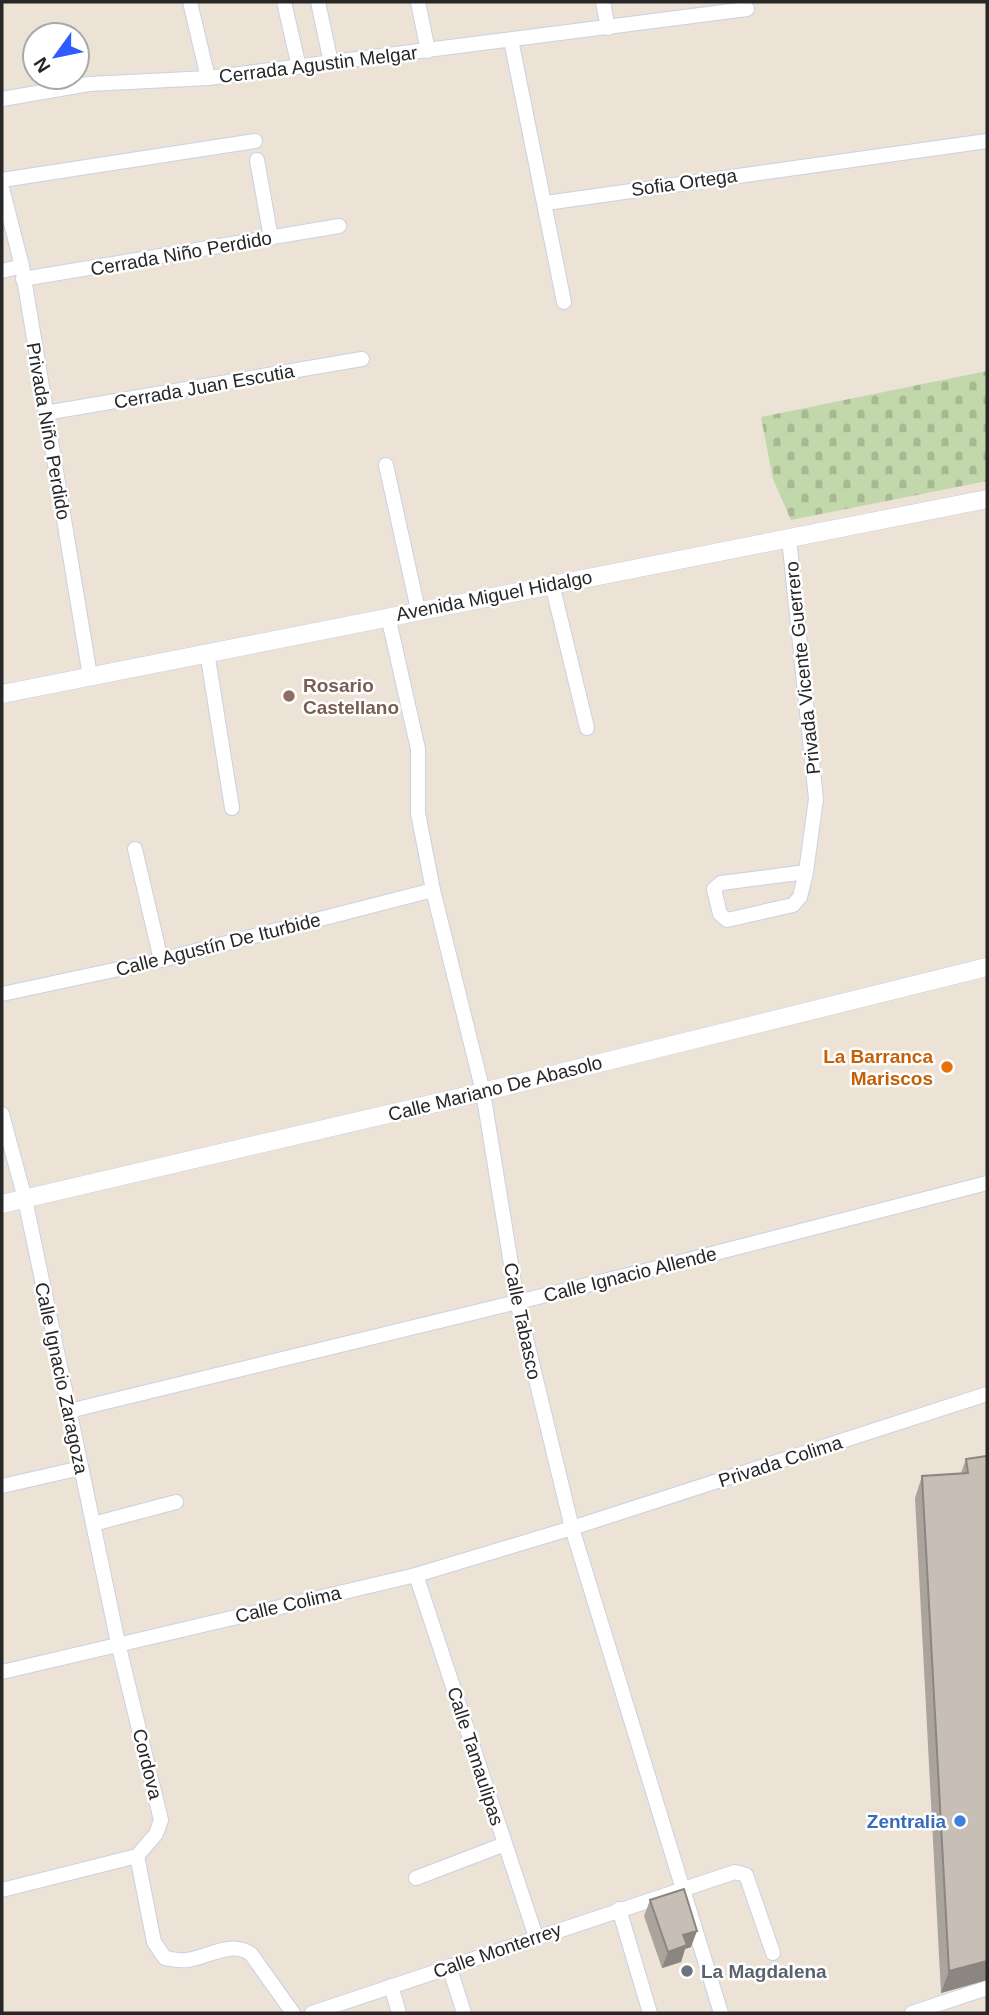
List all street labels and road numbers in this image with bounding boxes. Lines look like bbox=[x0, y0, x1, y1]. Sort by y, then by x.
street label: Cerrada Agustin Melgar bbox=[218, 42, 419, 87]
street label: Sofia Ortega bbox=[630, 165, 739, 200]
street label: Cerrada Niño Perdido bbox=[89, 227, 273, 280]
street label: Privada Niño Perdido bbox=[23, 341, 74, 521]
street label: Cerrada Juan Escutia bbox=[112, 360, 296, 413]
street label: Privada Vicente Guerrero bbox=[781, 560, 824, 775]
street label: Avenida Miguel Hidalgo bbox=[394, 566, 594, 625]
street label: Calle Agustín De Iturbide bbox=[114, 909, 323, 980]
street label: Calle Mariano De Abasolo bbox=[386, 1052, 604, 1125]
street label: Calle Ignacio Allende bbox=[541, 1243, 719, 1306]
street label: Calle Tabasco bbox=[500, 1261, 545, 1381]
street label: Calle Ignacio Zaragoza bbox=[31, 1280, 92, 1476]
street label: Privada Colima bbox=[716, 1431, 845, 1491]
street label: Calle Colima bbox=[233, 1582, 343, 1627]
street label: Calle Tamaulipas bbox=[443, 1684, 508, 1828]
street label: Cordova bbox=[129, 1727, 166, 1802]
street label: Calle Monterrey bbox=[430, 1919, 564, 1982]

